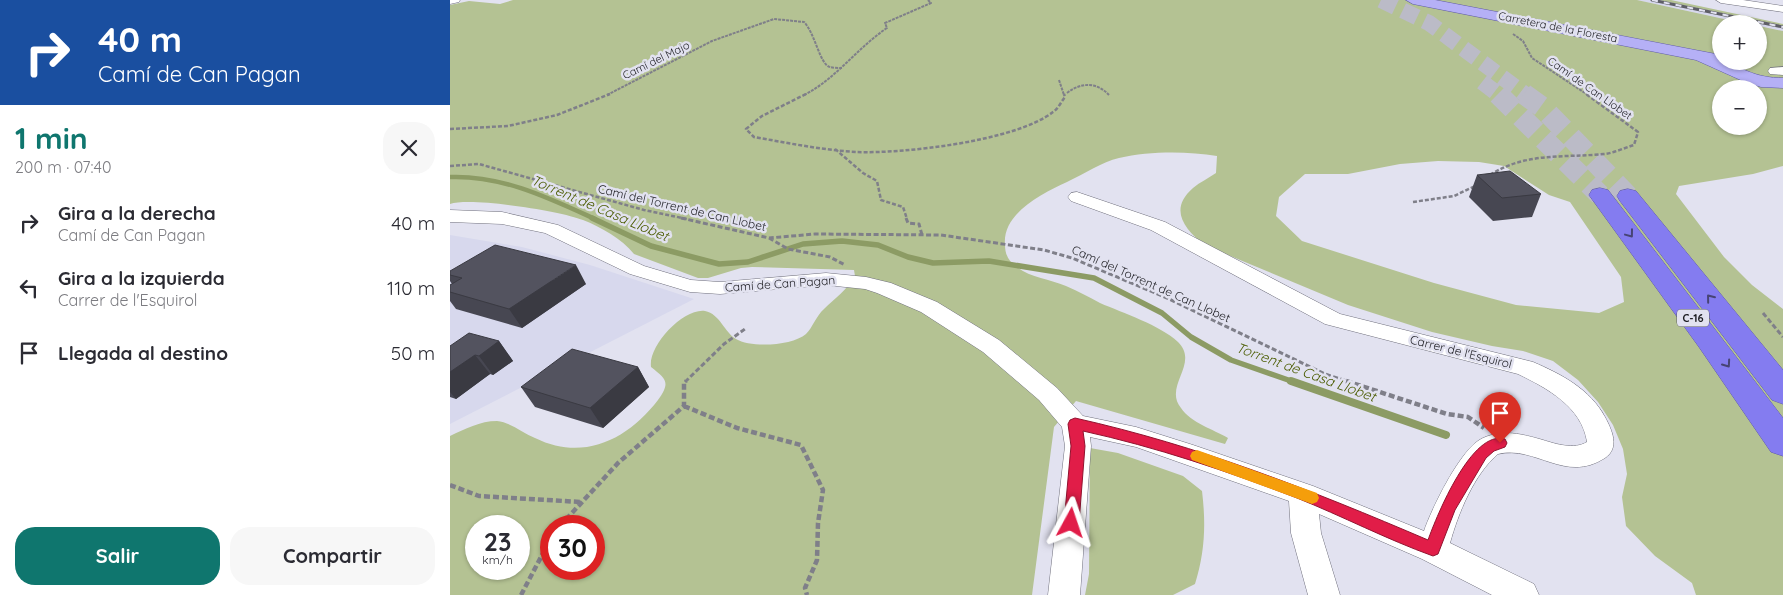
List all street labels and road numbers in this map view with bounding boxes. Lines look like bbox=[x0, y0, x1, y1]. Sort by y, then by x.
street label: Carretera de la Floresta bbox=[1497, 9, 1619, 45]
street label: Camí del Majo bbox=[620, 38, 692, 82]
street label: Camí de Can Llobet bbox=[1545, 54, 1635, 123]
street label: Camí del Torrent de Can Llobet bbox=[597, 181, 768, 234]
street label: Camí del Torrent de Can Llobet bbox=[1070, 242, 1233, 325]
street label: Camí de Can Pagan bbox=[724, 272, 836, 295]
road number: C-16 bbox=[1677, 310, 1709, 326]
street label: Carrer de l'Esquirol bbox=[1409, 332, 1514, 371]

